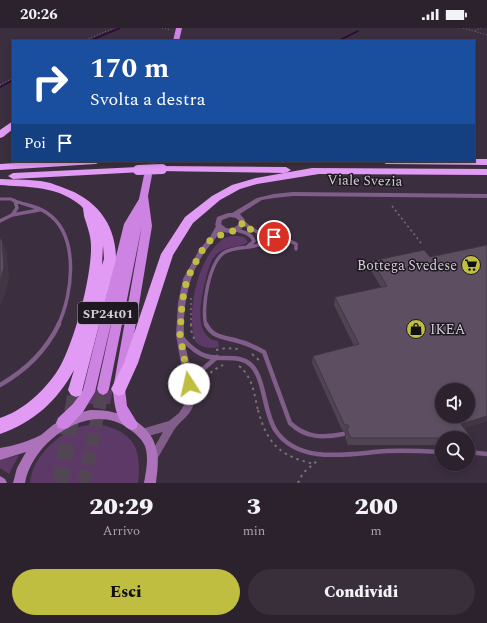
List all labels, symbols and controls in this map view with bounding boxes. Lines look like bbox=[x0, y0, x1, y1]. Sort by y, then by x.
text: 20:26 bbox=[20, 3, 58, 26]
text: 170 m bbox=[90, 47, 169, 90]
icon: right bbox=[24, 56, 76, 108]
text: Svolta a destra bbox=[90, 86, 206, 113]
text: Poi bbox=[24, 132, 46, 155]
icon: arrive bbox=[54, 132, 76, 154]
street label: Viale Svezia bbox=[327, 169, 403, 192]
pin bbox=[257, 220, 291, 254]
icon: arrive bbox=[263, 226, 285, 248]
supermarket icon: Bottega Svedese bbox=[460, 254, 482, 276]
place label: Bottega Svedese bbox=[357, 255, 457, 276]
road number: SP24t01 bbox=[78, 302, 138, 324]
shop icon: IKEA bbox=[405, 318, 427, 340]
place label: IKEA bbox=[430, 319, 466, 340]
position arrow bbox=[168, 363, 210, 405]
map controls bbox=[435, 383, 475, 471]
button: sound bbox=[435, 383, 475, 423]
button: search bbox=[435, 431, 475, 471]
text: 20:29 bbox=[89, 489, 154, 525]
text: 3 bbox=[247, 489, 261, 525]
text: 200 bbox=[355, 489, 398, 525]
text: Arrivo bbox=[103, 521, 140, 541]
text: min bbox=[243, 521, 265, 541]
text: m bbox=[371, 521, 382, 541]
button: Esci bbox=[12, 569, 240, 615]
button: Condividi bbox=[248, 569, 475, 615]

